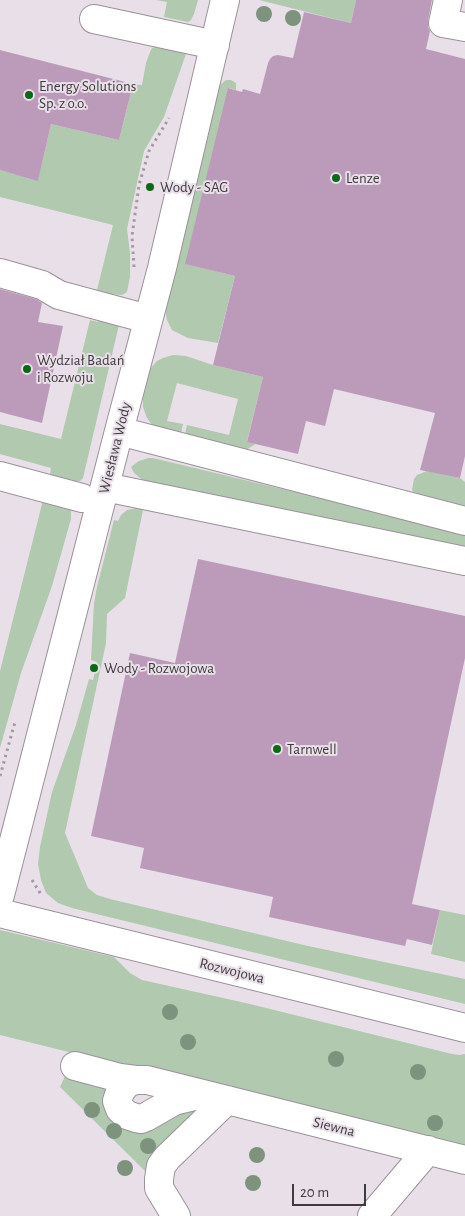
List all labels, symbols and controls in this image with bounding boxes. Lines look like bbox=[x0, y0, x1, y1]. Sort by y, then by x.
place label: Energy Solutions Sp. z o.o. bbox=[39, 77, 136, 112]
marker: Energy Solutions Sp. z o.o. bbox=[23, 89, 35, 101]
place label: Lenze bbox=[346, 169, 380, 187]
marker: Lenze bbox=[330, 172, 342, 184]
place label: Wody - SAG bbox=[160, 178, 228, 196]
marker: Wody - SAG bbox=[144, 181, 156, 193]
place label: Wydział Badań i Rozwoju bbox=[37, 351, 124, 386]
marker: Wydział Badań i Rozwoju bbox=[21, 363, 33, 375]
street label: Wiesława Wody bbox=[95, 400, 135, 496]
place label: Wody - Rozwojowa bbox=[104, 659, 214, 677]
marker: Wody - Rozwojowa bbox=[88, 662, 100, 674]
place label: Tarnwell bbox=[287, 740, 337, 758]
marker: Tarnwell bbox=[271, 743, 283, 755]
street label: Rozwojowa bbox=[198, 954, 266, 988]
street label: Siewna bbox=[311, 1113, 357, 1141]
scale bar bbox=[295, 1174, 369, 1206]
text: 20 m bbox=[300, 1185, 329, 1200]

